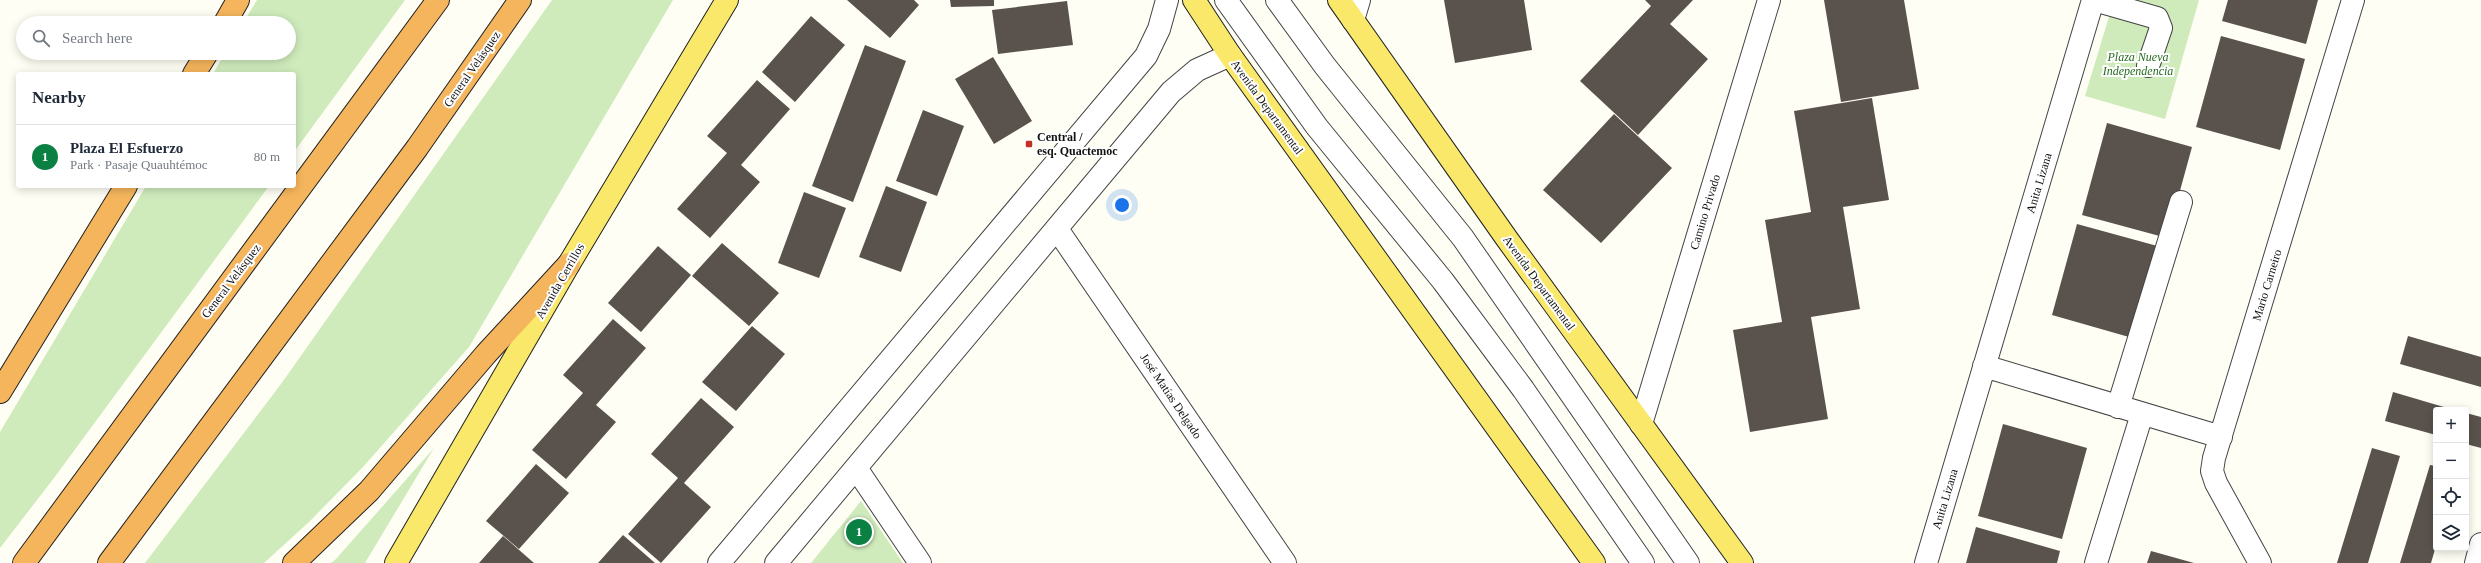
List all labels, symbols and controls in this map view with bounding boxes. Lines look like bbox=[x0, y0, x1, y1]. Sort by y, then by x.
search box bbox=[16, 16, 296, 60]
icon: search bbox=[30, 27, 52, 49]
street label: General Velásquez bbox=[441, 28, 503, 110]
text: Search here bbox=[62, 30, 132, 46]
park label: Plaza Nueva Independencia bbox=[2102, 50, 2173, 78]
street label: Avenida Departamental bbox=[1228, 57, 1306, 158]
text: Nearby bbox=[32, 88, 86, 107]
place label: Central / esq. Quactemoc bbox=[1037, 130, 1118, 158]
marker: Central / esq. Quactemoc bbox=[1024, 139, 1034, 149]
text: Plaza El Esfuerzo bbox=[70, 140, 183, 156]
text: 1 bbox=[42, 149, 48, 164]
text: 80 m bbox=[254, 149, 280, 164]
street label: Anita Lizana bbox=[2023, 151, 2055, 215]
text: Park · Pasaje Quauhtémoc bbox=[70, 157, 208, 172]
street label: Camino Privado bbox=[1687, 173, 1723, 251]
your location bbox=[1112, 195, 1132, 215]
street label: Avenida Departamental bbox=[1500, 233, 1578, 334]
street label: General Velásquez bbox=[199, 241, 263, 321]
street label: Avenida Cerrillos bbox=[533, 241, 587, 321]
street label: Mario Carneiro bbox=[2249, 247, 2285, 323]
street label: José Matías Delgado bbox=[1137, 351, 1205, 441]
map controls bbox=[2433, 407, 2469, 551]
button: + bbox=[2433, 407, 2469, 443]
button: − bbox=[2433, 443, 2469, 479]
street label: Anita Lizana bbox=[1929, 467, 1961, 531]
button: locate bbox=[2433, 479, 2469, 515]
button: layers bbox=[2433, 515, 2469, 551]
pin: 1 bbox=[846, 517, 872, 547]

